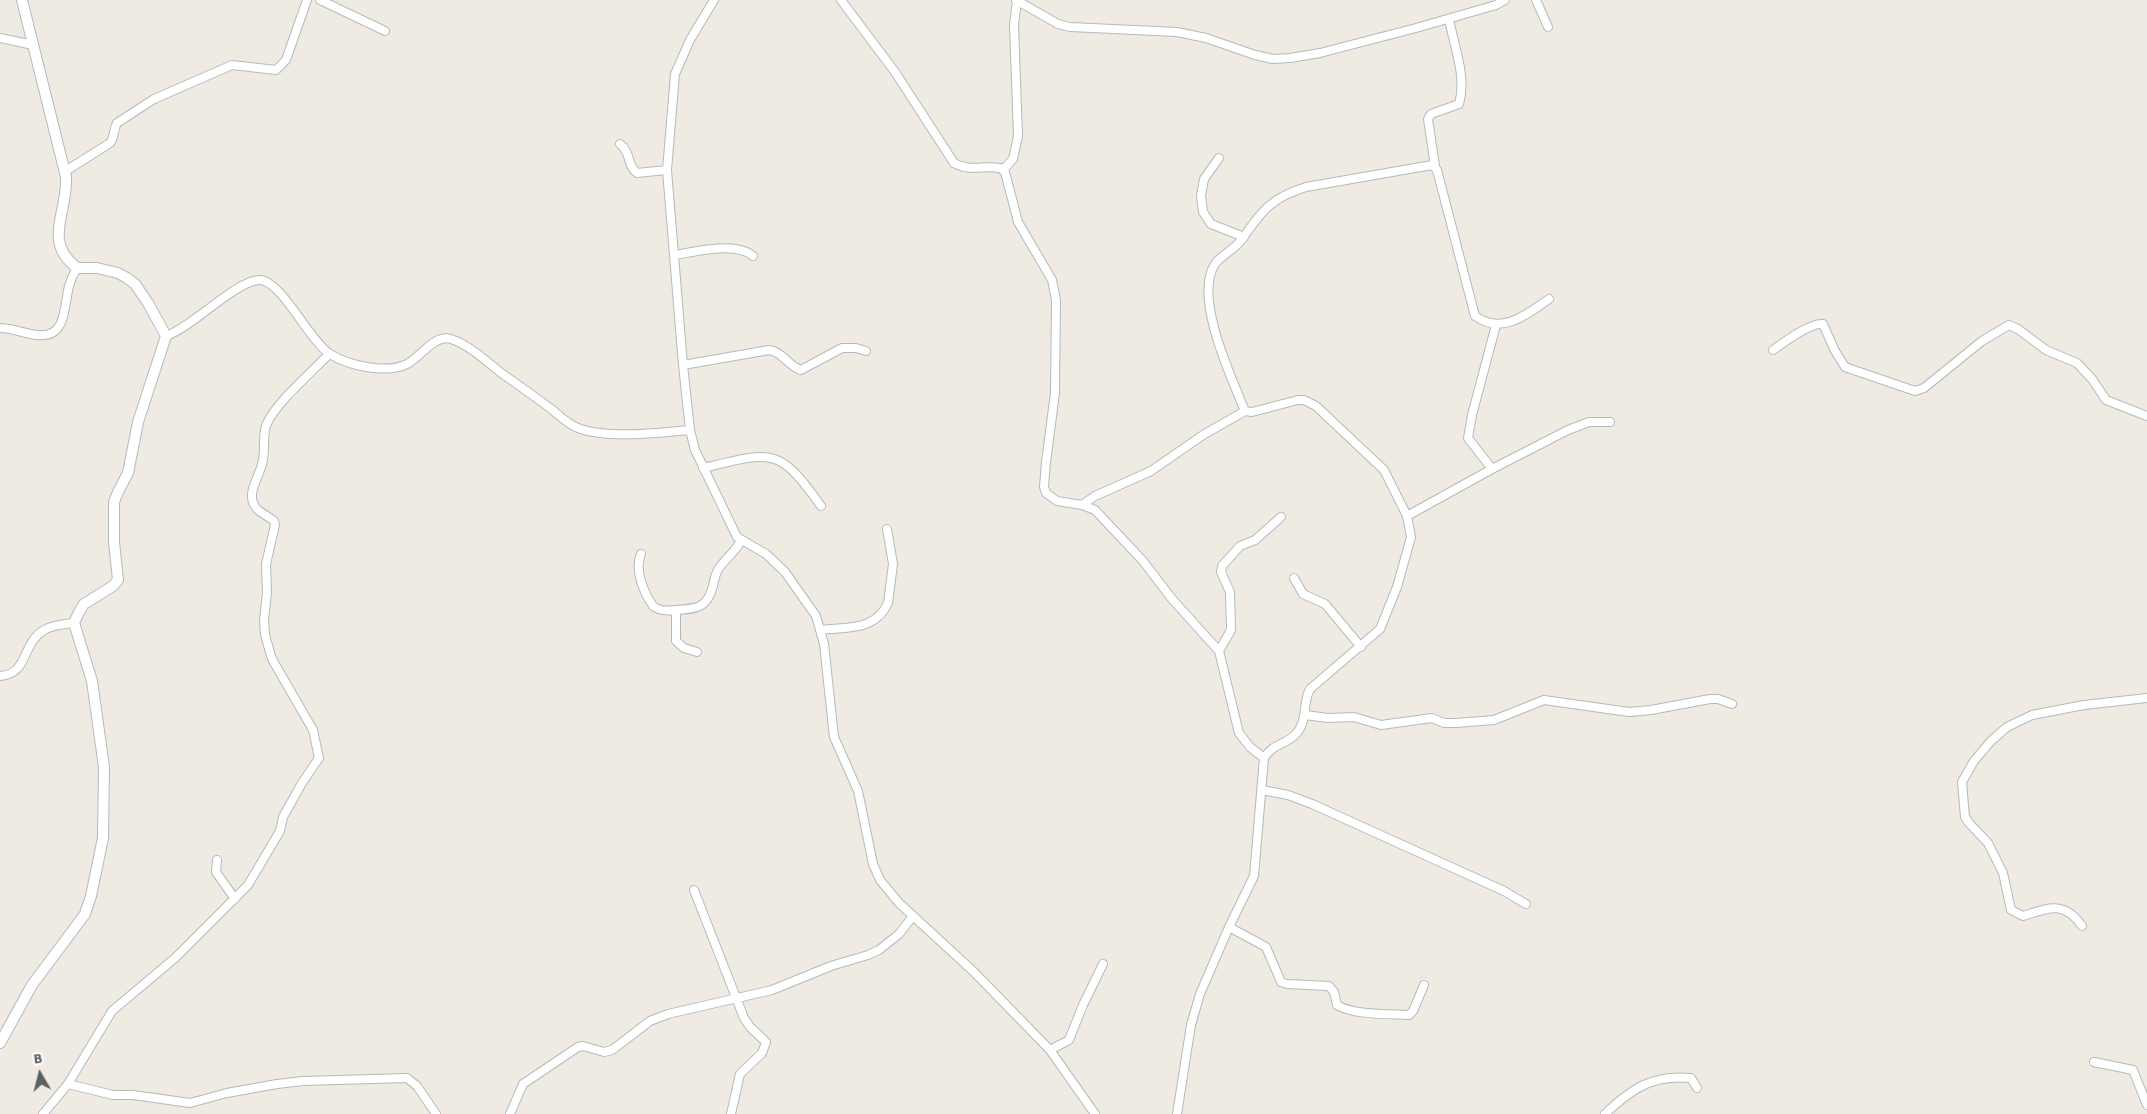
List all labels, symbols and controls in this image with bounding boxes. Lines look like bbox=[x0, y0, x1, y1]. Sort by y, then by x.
north arrow bbox=[15, 1049, 65, 1099]
text: B bbox=[32, 1050, 43, 1068]

